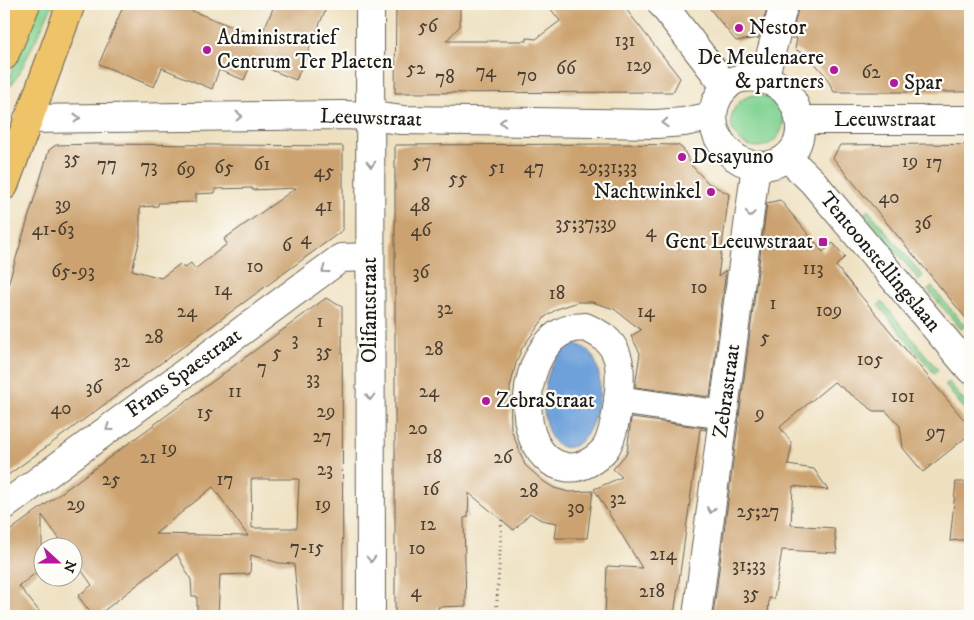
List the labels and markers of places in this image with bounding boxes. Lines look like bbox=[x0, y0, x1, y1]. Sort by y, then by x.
place label: Nestor bbox=[749, 15, 806, 41]
marker: Nestor bbox=[733, 22, 745, 34]
place label: Administratief Centrum Ter Plaeten bbox=[217, 25, 393, 75]
marker: Administratief Centrum Ter Plaeten bbox=[201, 44, 213, 56]
place label: De Meulenaere & partners bbox=[697, 45, 824, 95]
marker: De Meulenaere & partners bbox=[828, 64, 840, 76]
place label: Spar bbox=[904, 70, 942, 96]
marker: Spar bbox=[888, 77, 900, 89]
place label: Desayuno bbox=[692, 144, 773, 170]
marker: Desayuno bbox=[676, 151, 688, 163]
place label: Nachtwinkel bbox=[594, 179, 702, 205]
marker: Nachtwinkel bbox=[705, 186, 717, 198]
place label: Gent Leeuwstraat bbox=[665, 229, 813, 255]
marker: Gent Leeuwstraat bbox=[817, 236, 829, 248]
place label: ZebraStraat bbox=[496, 388, 595, 414]
marker: ZebraStraat bbox=[480, 395, 492, 407]

